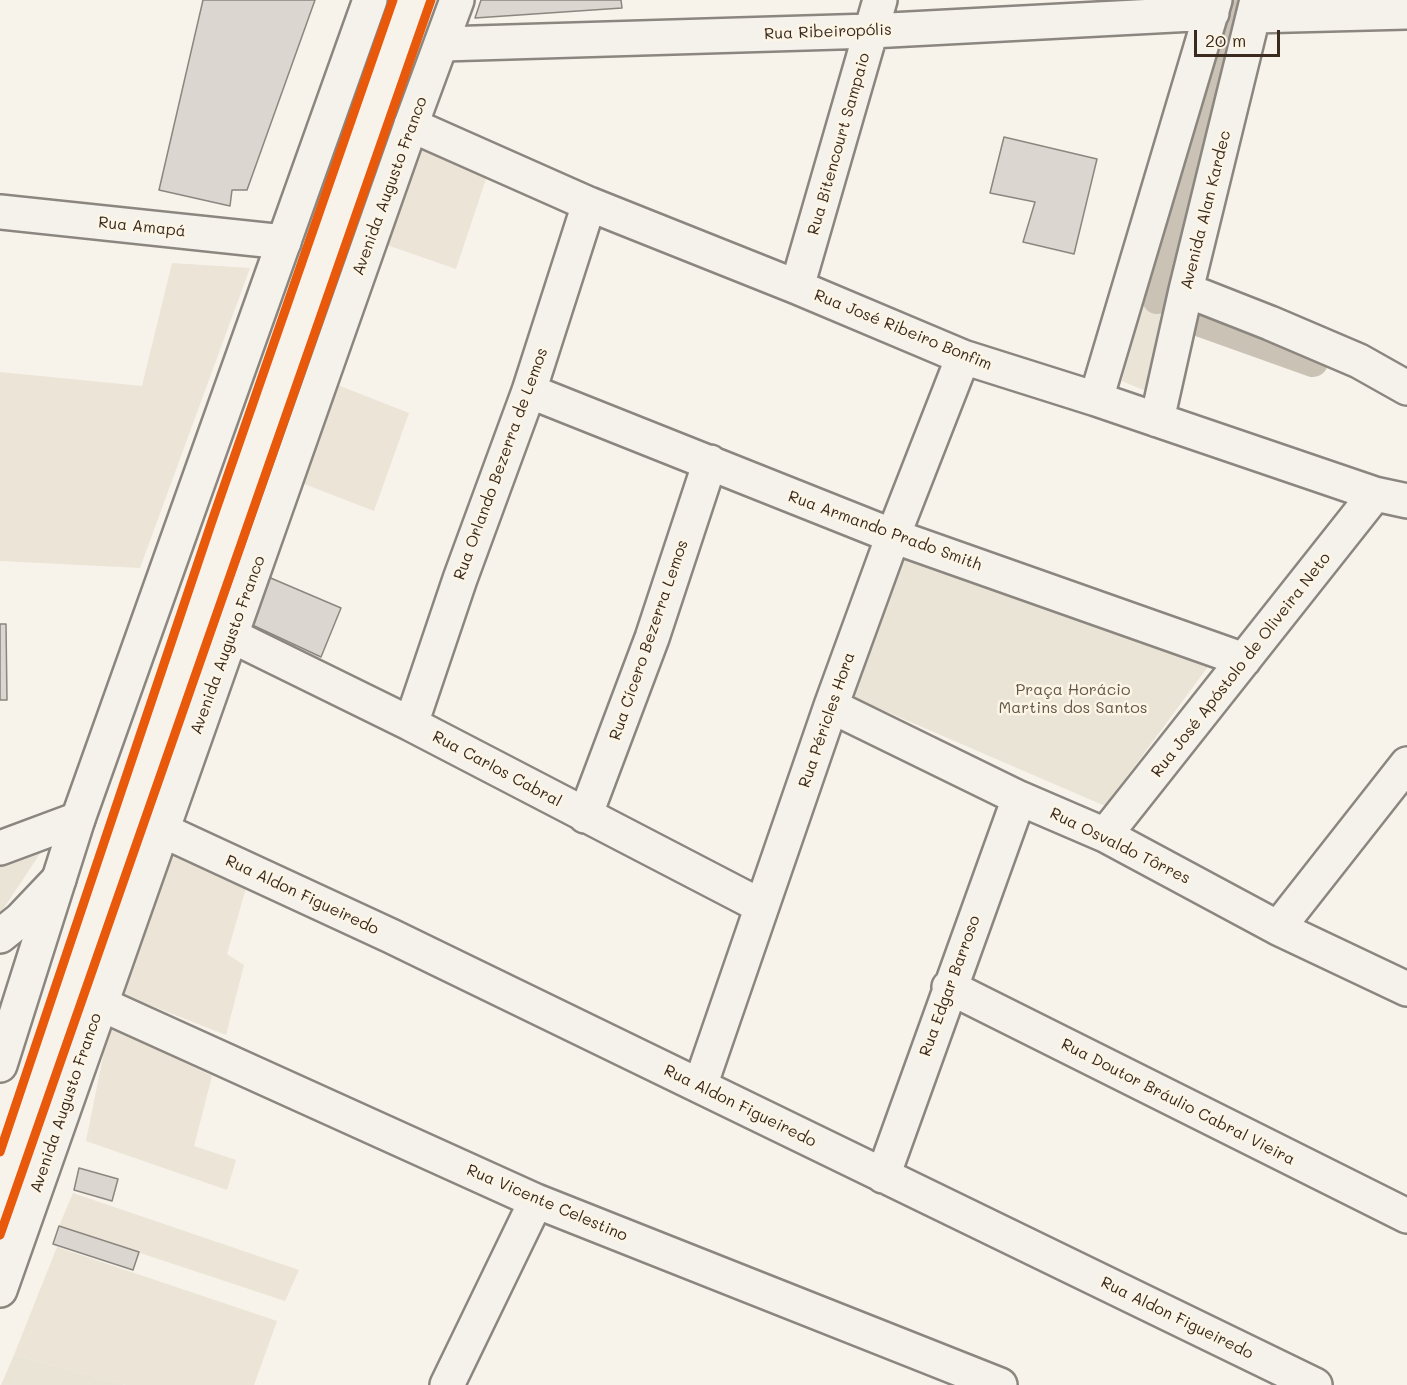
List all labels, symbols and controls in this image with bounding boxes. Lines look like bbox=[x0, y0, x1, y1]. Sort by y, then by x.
scale bar bbox=[1197, 18, 1282, 56]
street label: Rua Ribeiropólis bbox=[764, 20, 892, 44]
text: 20 m bbox=[1205, 28, 1246, 52]
street label: Rua Bitencourt Sampaio bbox=[804, 51, 874, 237]
street label: Avenida Augusto Franco bbox=[349, 94, 431, 278]
street label: Avenida Alan Kardec bbox=[1177, 129, 1235, 291]
street label: Rua Amapá bbox=[97, 213, 187, 241]
street label: Rua José Ribeiro Bonfim bbox=[811, 285, 995, 375]
street label: Rua Orlando Bezerra de Lemos bbox=[450, 345, 552, 583]
street label: Rua Armando Prado Smith bbox=[785, 487, 985, 575]
street label: Rua Cícero Bezerra Lemos bbox=[606, 537, 692, 743]
street label: Rua José Apóstolo de Oliveira Neto bbox=[1147, 549, 1335, 781]
street label: Avenida Augusto Franco bbox=[187, 553, 269, 737]
street label: Rua Péricles Hora bbox=[795, 650, 859, 790]
park label: Praça Horácio Martins dos Santos bbox=[998, 680, 1148, 718]
street label: Rua Carlos Cabral bbox=[429, 727, 565, 811]
street label: Rua Osvaldo Tôrres bbox=[1047, 804, 1193, 888]
street label: Rua Aldon Figueiredo bbox=[222, 851, 382, 939]
street label: Rua Edgar Barroso bbox=[916, 913, 984, 1059]
street label: Avenida Augusto Franco bbox=[26, 1011, 106, 1195]
street label: Rua Doutor Bráulio Cabral Vieira bbox=[1058, 1034, 1298, 1170]
street label: Rua Aldon Figueiredo bbox=[661, 1061, 819, 1151]
street label: Rua Vicente Celestino bbox=[464, 1160, 630, 1246]
street label: Rua Aldon Figueiredo bbox=[1098, 1273, 1256, 1363]

